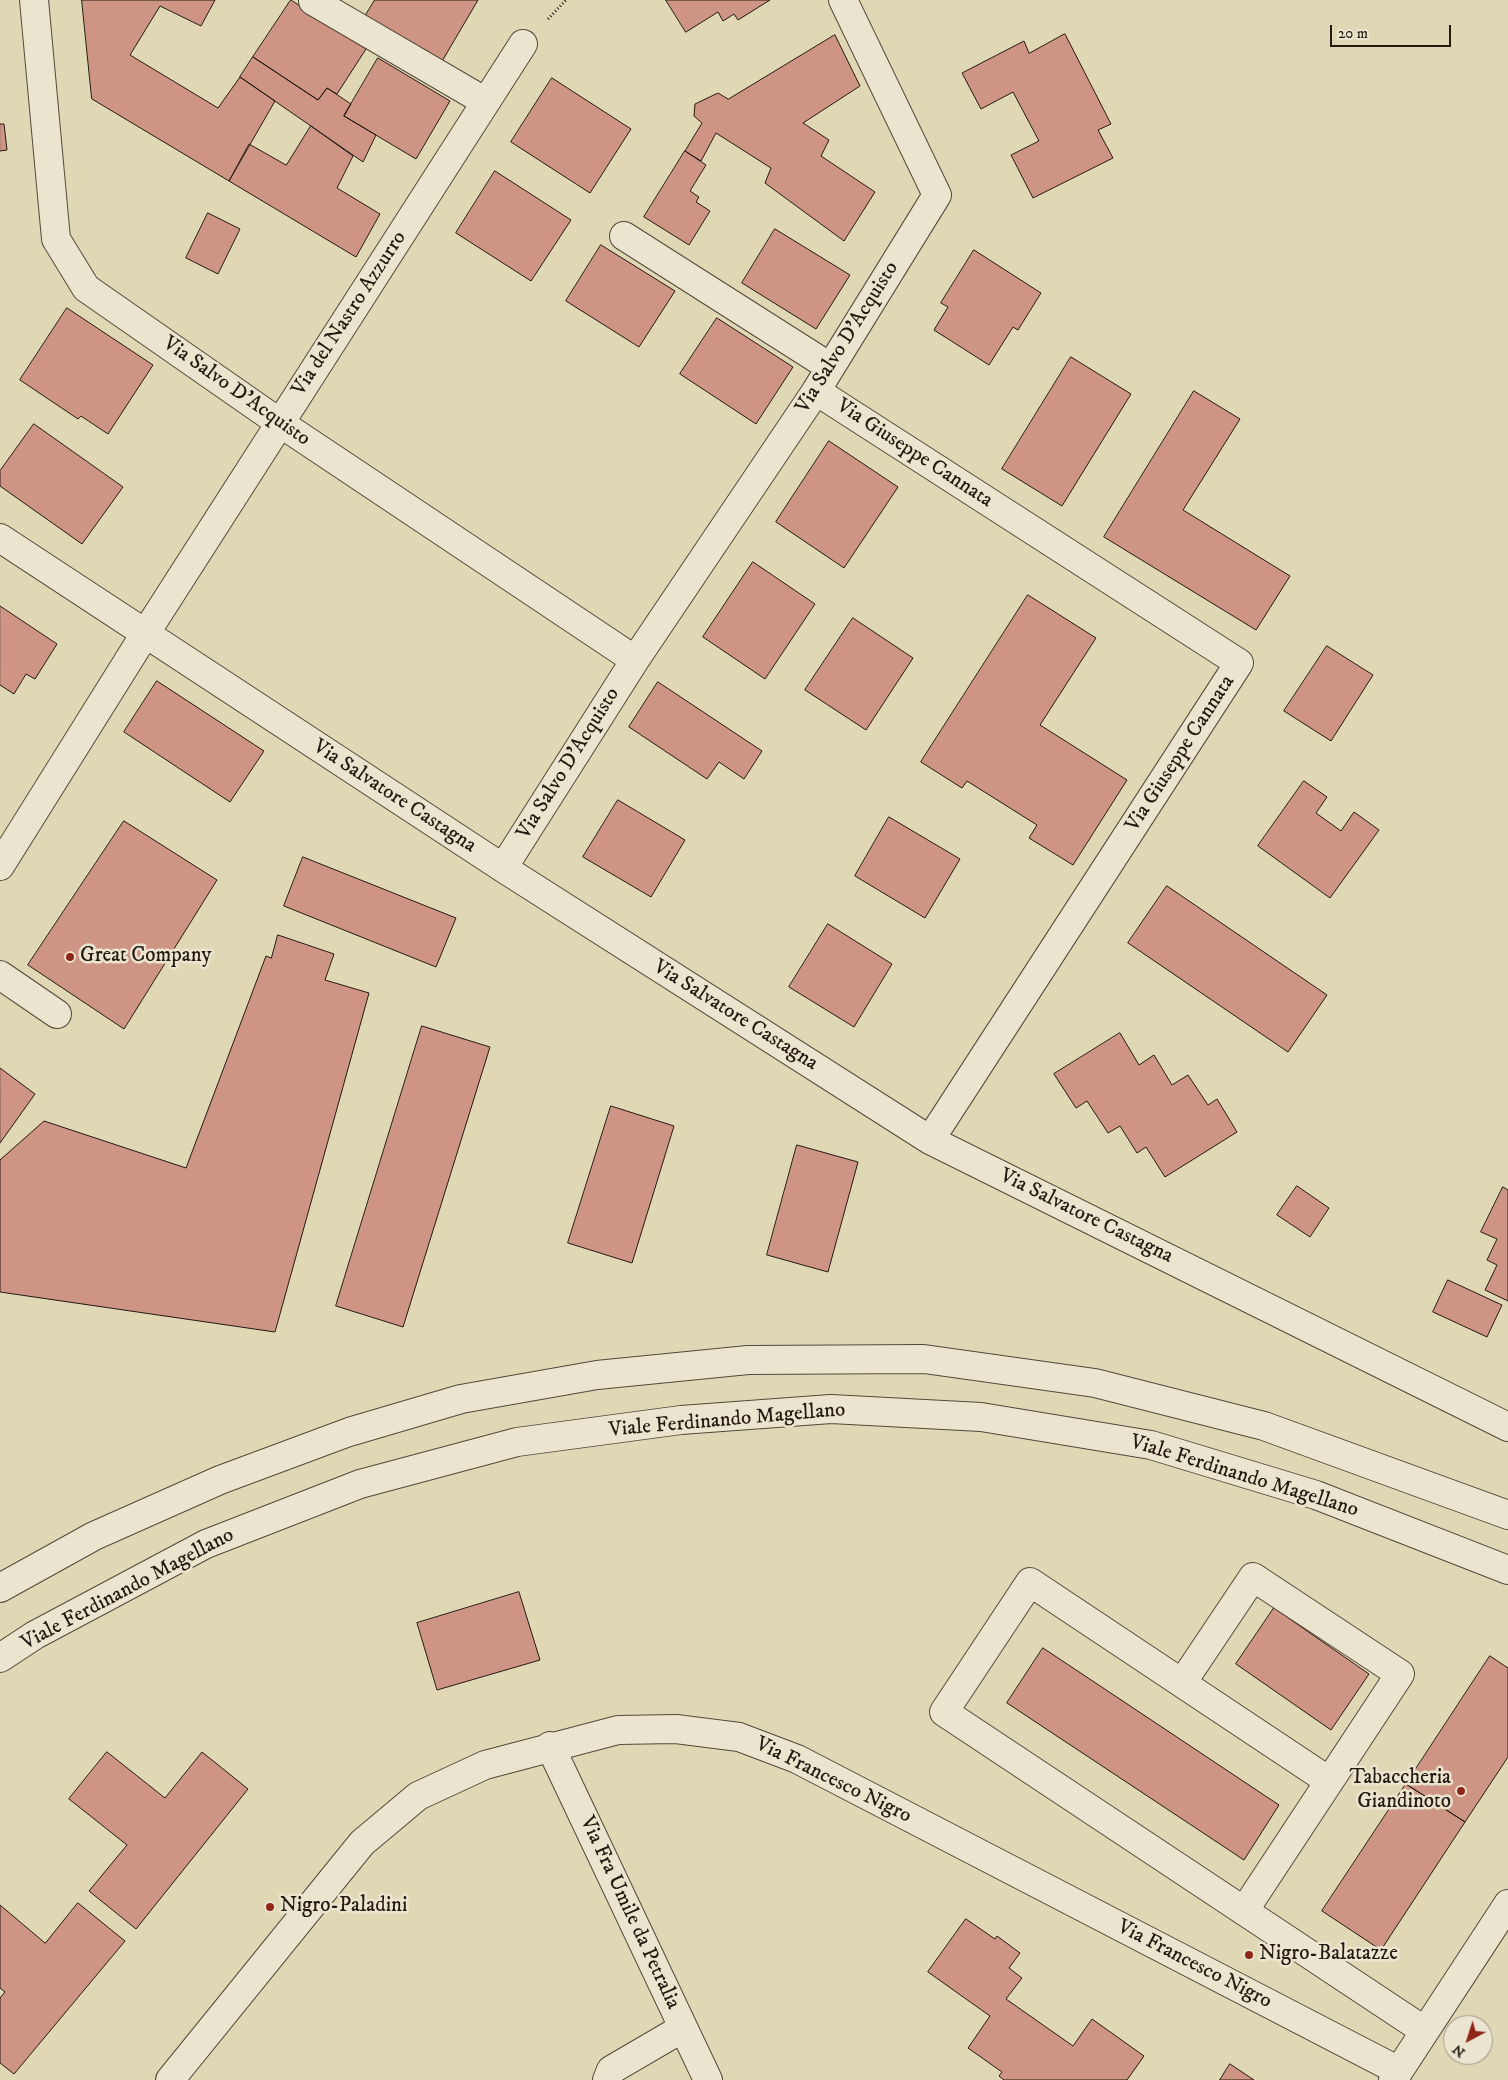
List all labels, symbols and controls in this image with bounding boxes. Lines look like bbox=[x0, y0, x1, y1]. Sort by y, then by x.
scale bar bbox=[1333, 15, 1454, 47]
text: 20 m bbox=[1338, 24, 1368, 43]
street label: Via del Nastro Azzurro bbox=[287, 227, 413, 401]
street label: Via Salvo D'Acquisto bbox=[791, 257, 905, 419]
street label: Via Salvo D'Acquisto bbox=[157, 332, 315, 452]
street label: Via Giuseppe Cannata bbox=[831, 394, 997, 514]
street label: Via Giuseppe Cannata bbox=[1121, 671, 1241, 837]
street label: Via Salvo D'Acquisto bbox=[512, 683, 626, 845]
street label: Via Salvatore Castagna bbox=[308, 735, 480, 859]
place label: Great Company bbox=[80, 944, 212, 970]
marker: Great Company bbox=[64, 951, 76, 963]
street label: Via Salvatore Castagna bbox=[648, 955, 822, 1077]
street label: Via Salvatore Castagna bbox=[995, 1164, 1177, 1270]
street label: Viale Ferdinando Magellano bbox=[608, 1398, 846, 1444]
street label: Viale Ferdinando Magellano bbox=[1127, 1430, 1361, 1524]
street label: Viale Ferdinando Magellano bbox=[17, 1523, 239, 1657]
street label: Via Francesco Nigro bbox=[751, 1732, 915, 1830]
place label: Tabaccheria Giandinoto bbox=[1349, 1766, 1451, 1816]
marker: Tabaccheria Giandinoto bbox=[1455, 1785, 1467, 1797]
street label: Via Fra Umile da Petralia bbox=[573, 1812, 685, 2014]
place label: Nigro-Paladini bbox=[280, 1894, 407, 1920]
marker: Nigro-Paladini bbox=[264, 1901, 276, 1913]
street label: Via Francesco Nigro bbox=[1112, 1915, 1276, 2015]
place label: Nigro-Balatazze bbox=[1259, 1942, 1398, 1968]
marker: Nigro-Balatazze bbox=[1243, 1949, 1255, 1961]
north arrow bbox=[1443, 2015, 1493, 2065]
text: N bbox=[1449, 2040, 1469, 2061]

